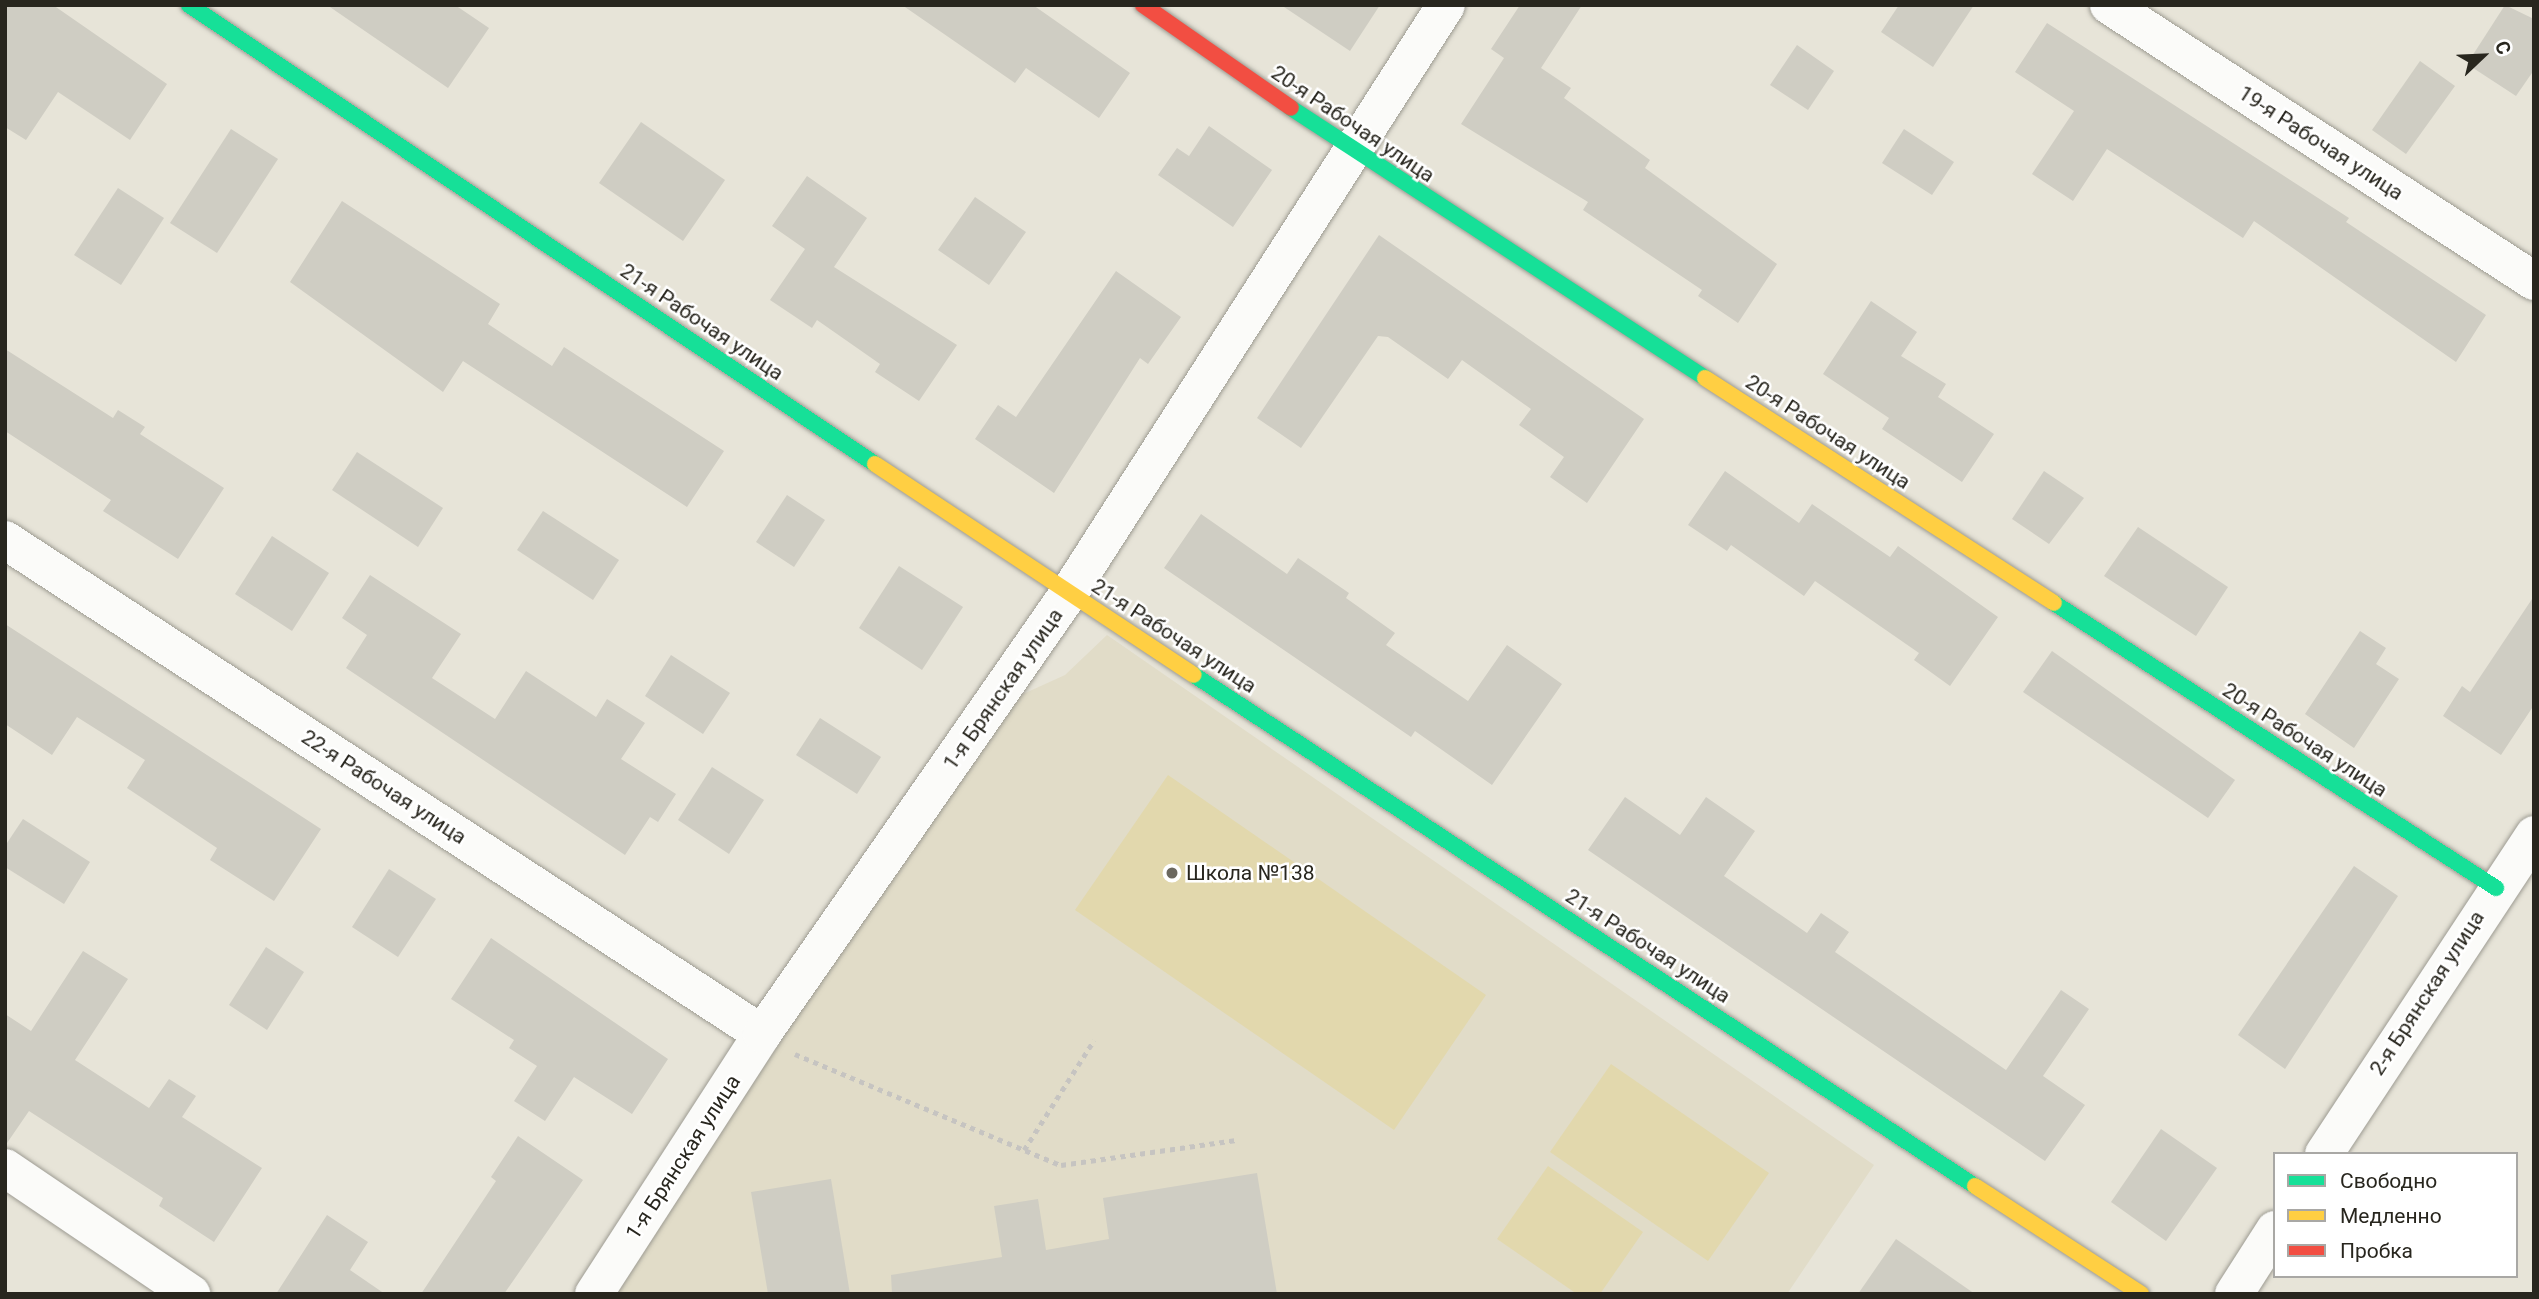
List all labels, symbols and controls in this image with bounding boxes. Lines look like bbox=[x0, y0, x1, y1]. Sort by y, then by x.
north arrow bbox=[2448, 21, 2518, 91]
text: С bbox=[2490, 37, 2516, 58]
street label: 20-я Рабочая улица bbox=[1267, 60, 1439, 188]
street label: 19-я Рабочая улица bbox=[2234, 80, 2408, 206]
street label: 21-я Рабочая улица bbox=[616, 258, 788, 386]
street label: 20-я Рабочая улица bbox=[1741, 369, 1915, 495]
street label: 21-я Рабочая улица bbox=[1087, 573, 1261, 699]
street label: 1-я Брянская улица bbox=[938, 603, 1068, 775]
street label: 20-я Рабочая улица bbox=[2218, 677, 2392, 803]
street label: 22-я Рабочая улица bbox=[297, 724, 471, 850]
place label: Школа №138 bbox=[1186, 860, 1314, 886]
marker: Школа №138 bbox=[1164, 865, 1180, 881]
street label: 21-я Рабочая улица bbox=[1561, 883, 1735, 1009]
street label: 2-я Брянская улица bbox=[2364, 906, 2490, 1080]
street label: 1-я Брянская улица bbox=[620, 1070, 746, 1244]
legend bbox=[2273, 1152, 2518, 1278]
text: Свободно bbox=[2340, 1169, 2437, 1193]
text: Медленно bbox=[2340, 1204, 2442, 1228]
text: Пробка bbox=[2340, 1239, 2413, 1263]

